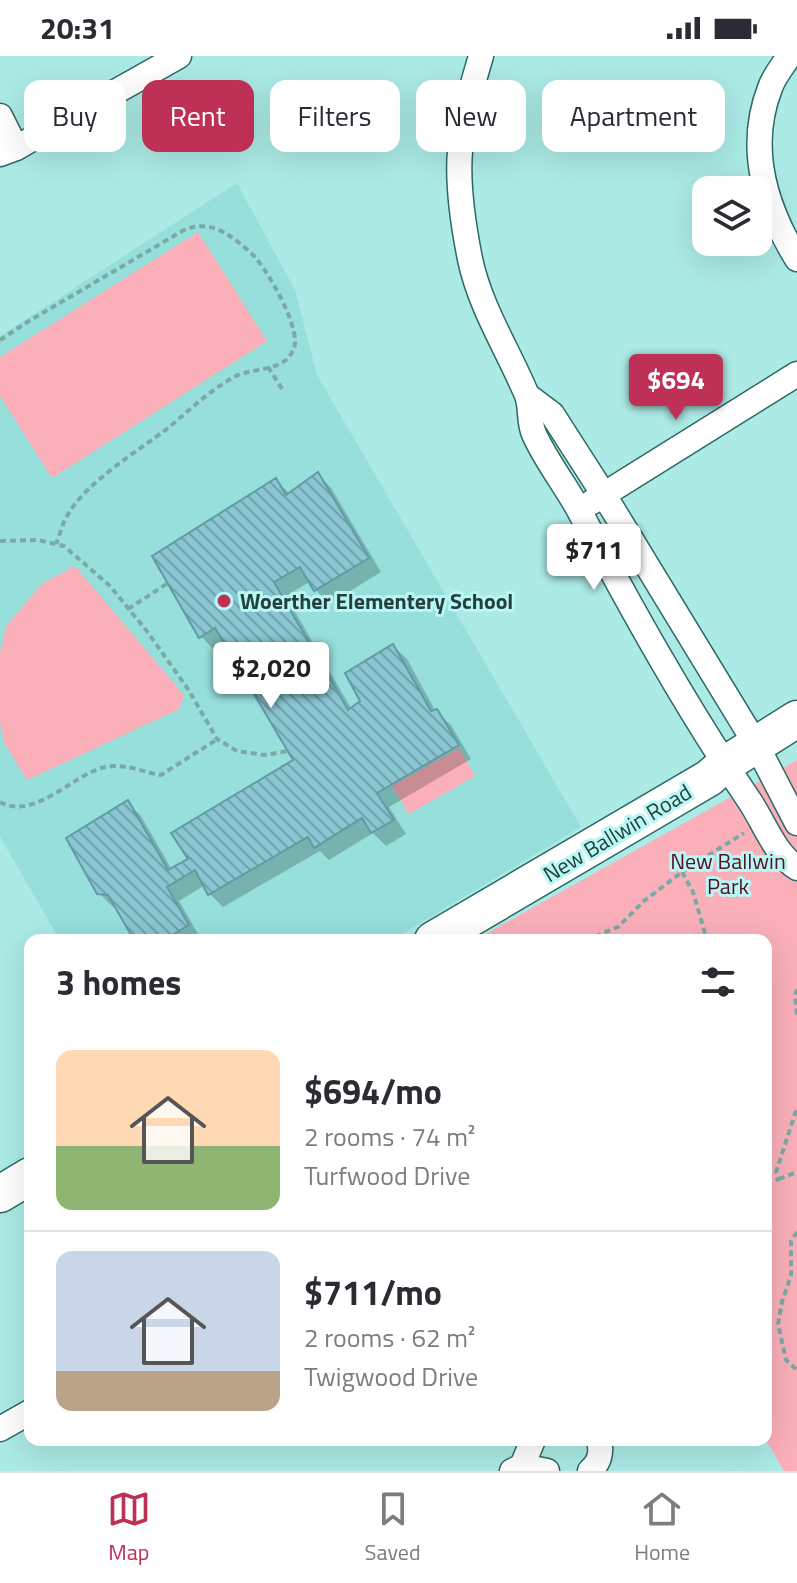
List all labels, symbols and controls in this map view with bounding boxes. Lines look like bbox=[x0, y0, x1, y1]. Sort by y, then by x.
text: 20:31 bbox=[40, 5, 115, 51]
chip: Buy bbox=[24, 80, 126, 152]
chip: Rent bbox=[142, 80, 254, 152]
chip: Filters bbox=[270, 80, 400, 152]
chip: New bbox=[416, 80, 526, 152]
chip: Apartment bbox=[542, 80, 725, 152]
map controls bbox=[692, 176, 772, 256]
button: layers bbox=[692, 176, 772, 256]
pin: $694 bbox=[629, 354, 723, 422]
text: $694 bbox=[647, 360, 705, 399]
pin: $711 bbox=[547, 524, 641, 592]
text: $711 bbox=[565, 530, 623, 569]
place label: Woerther Elementery School bbox=[240, 584, 513, 618]
marker: Woerther Elementery School bbox=[215, 592, 233, 610]
pin: $2,020 bbox=[206, 642, 336, 710]
text: $2,020 bbox=[231, 648, 311, 687]
street label: New Ballwin Road bbox=[536, 775, 698, 891]
park label: New Ballwin Park bbox=[670, 844, 786, 903]
text: 3 homes bbox=[56, 956, 181, 1008]
icon: filters bbox=[696, 960, 740, 1004]
text: $694/mo bbox=[304, 1065, 442, 1117]
icon: home bbox=[120, 1082, 216, 1178]
text: 2 rooms · 74 m² bbox=[304, 1117, 475, 1156]
text: Turfwood Drive bbox=[304, 1156, 470, 1195]
text: $711/mo bbox=[304, 1266, 442, 1318]
icon: home bbox=[120, 1283, 216, 1379]
text: 2 rooms · 62 m² bbox=[304, 1318, 475, 1357]
text: Twigwood Drive bbox=[304, 1357, 478, 1396]
tab: Map bbox=[107, 1487, 151, 1569]
tab: Saved bbox=[365, 1487, 421, 1569]
tab: Home bbox=[634, 1487, 690, 1569]

